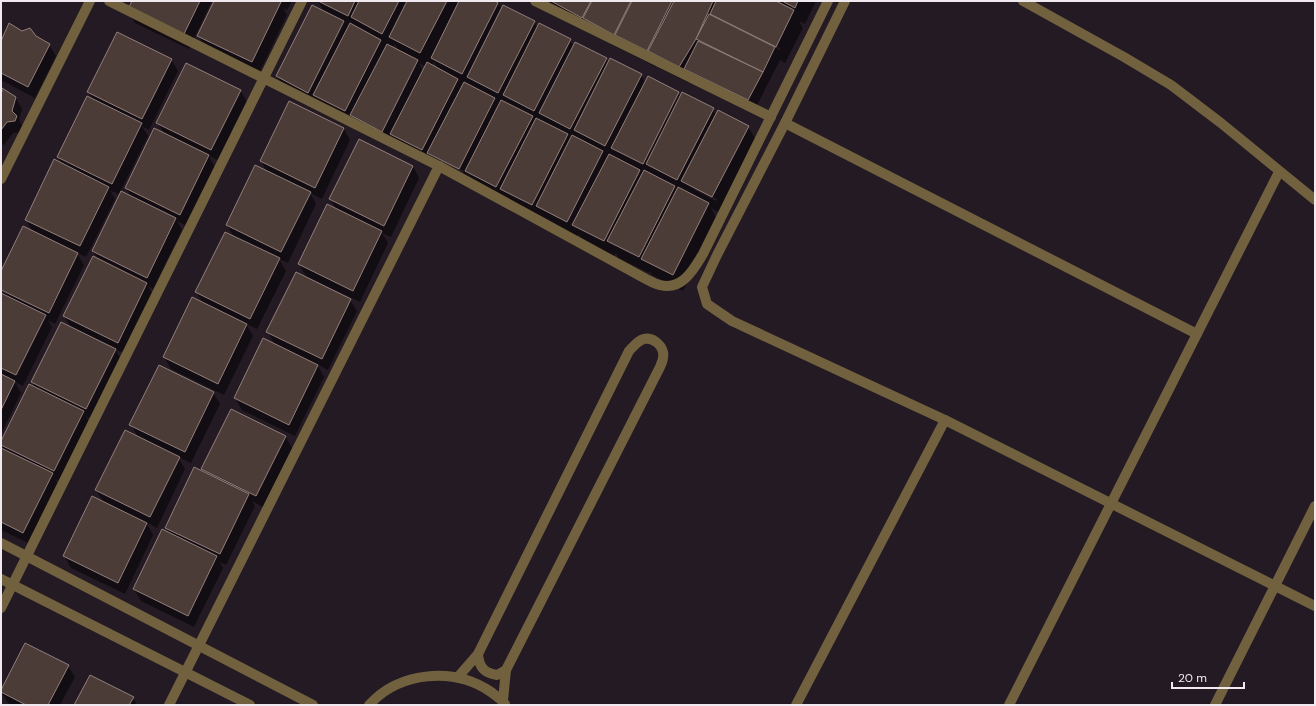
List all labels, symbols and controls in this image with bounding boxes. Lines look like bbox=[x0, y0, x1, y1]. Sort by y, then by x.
scale bar bbox=[1172, 664, 1244, 690]
text: 20 m bbox=[1178, 670, 1207, 686]

